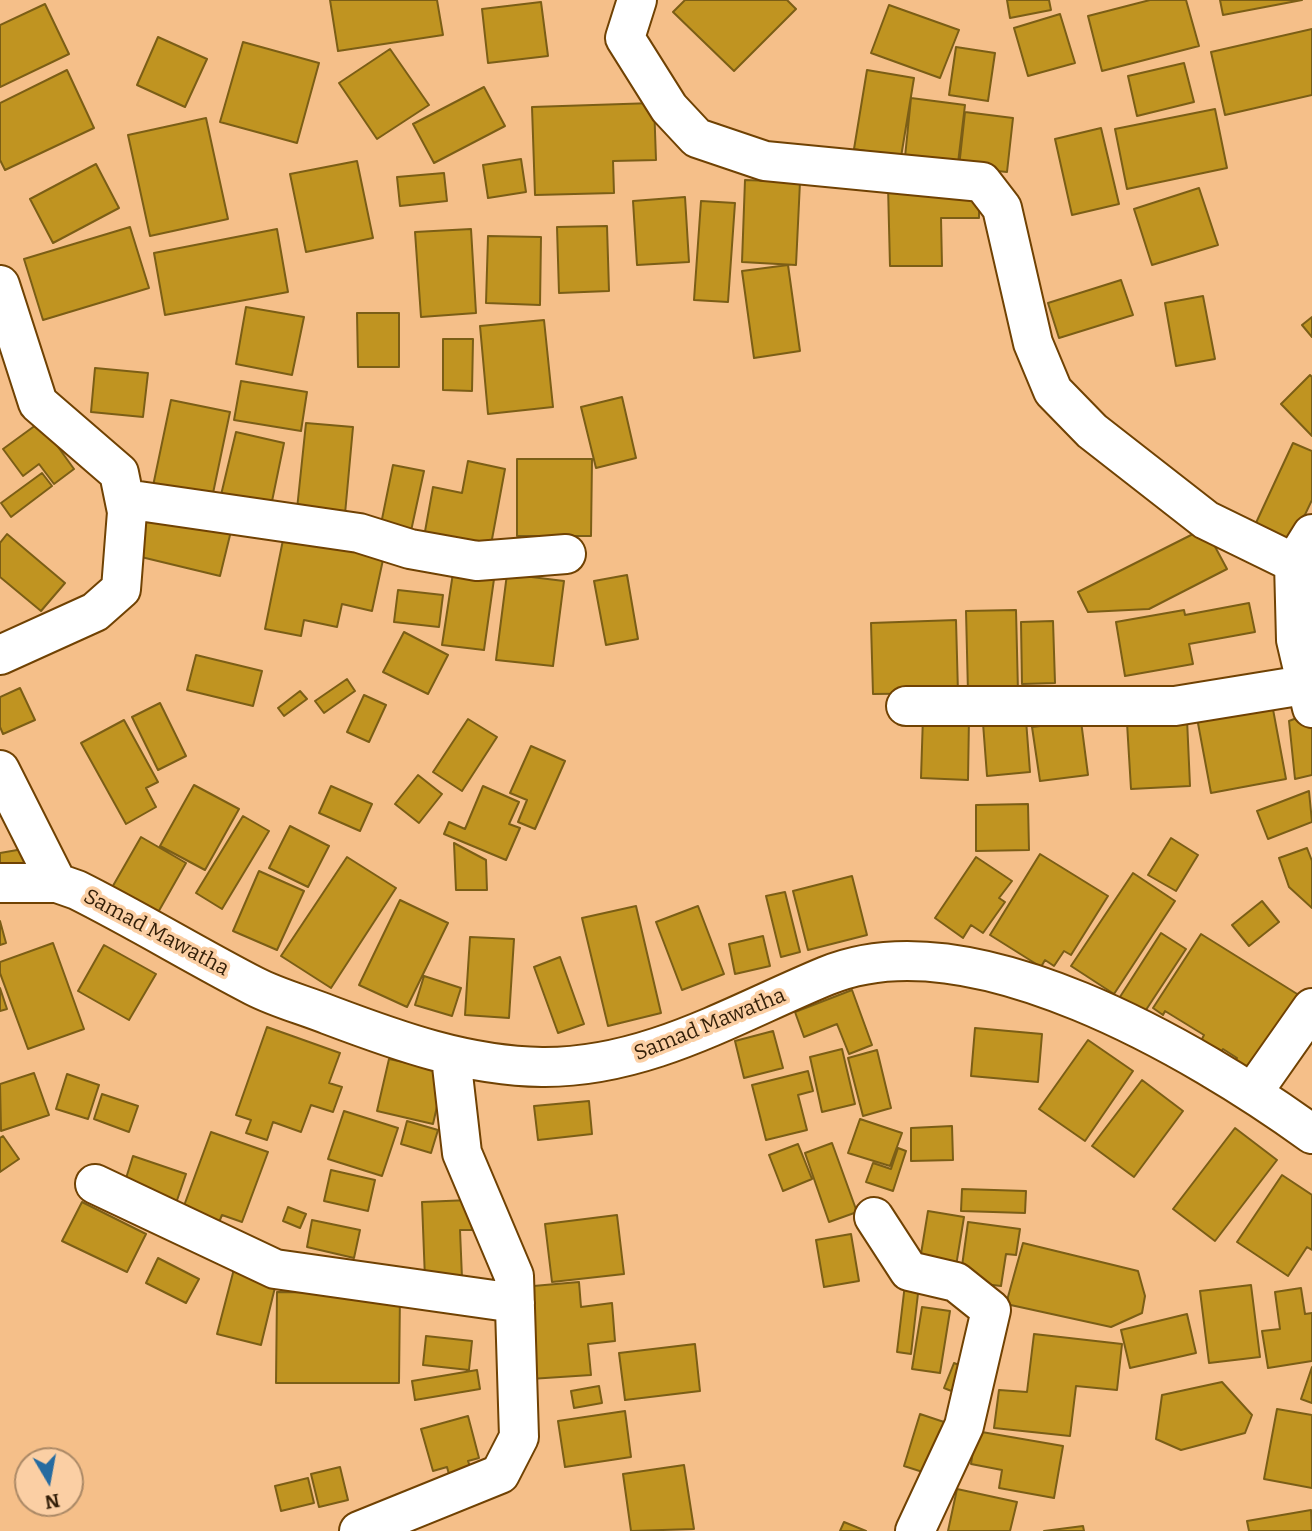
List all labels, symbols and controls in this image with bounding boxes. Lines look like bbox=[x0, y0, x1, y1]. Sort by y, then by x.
street label: Samad Mawatha bbox=[79, 884, 233, 982]
street label: Samad Mawatha bbox=[631, 983, 789, 1067]
north arrow bbox=[14, 1447, 84, 1517]
text: N bbox=[43, 1489, 62, 1514]

